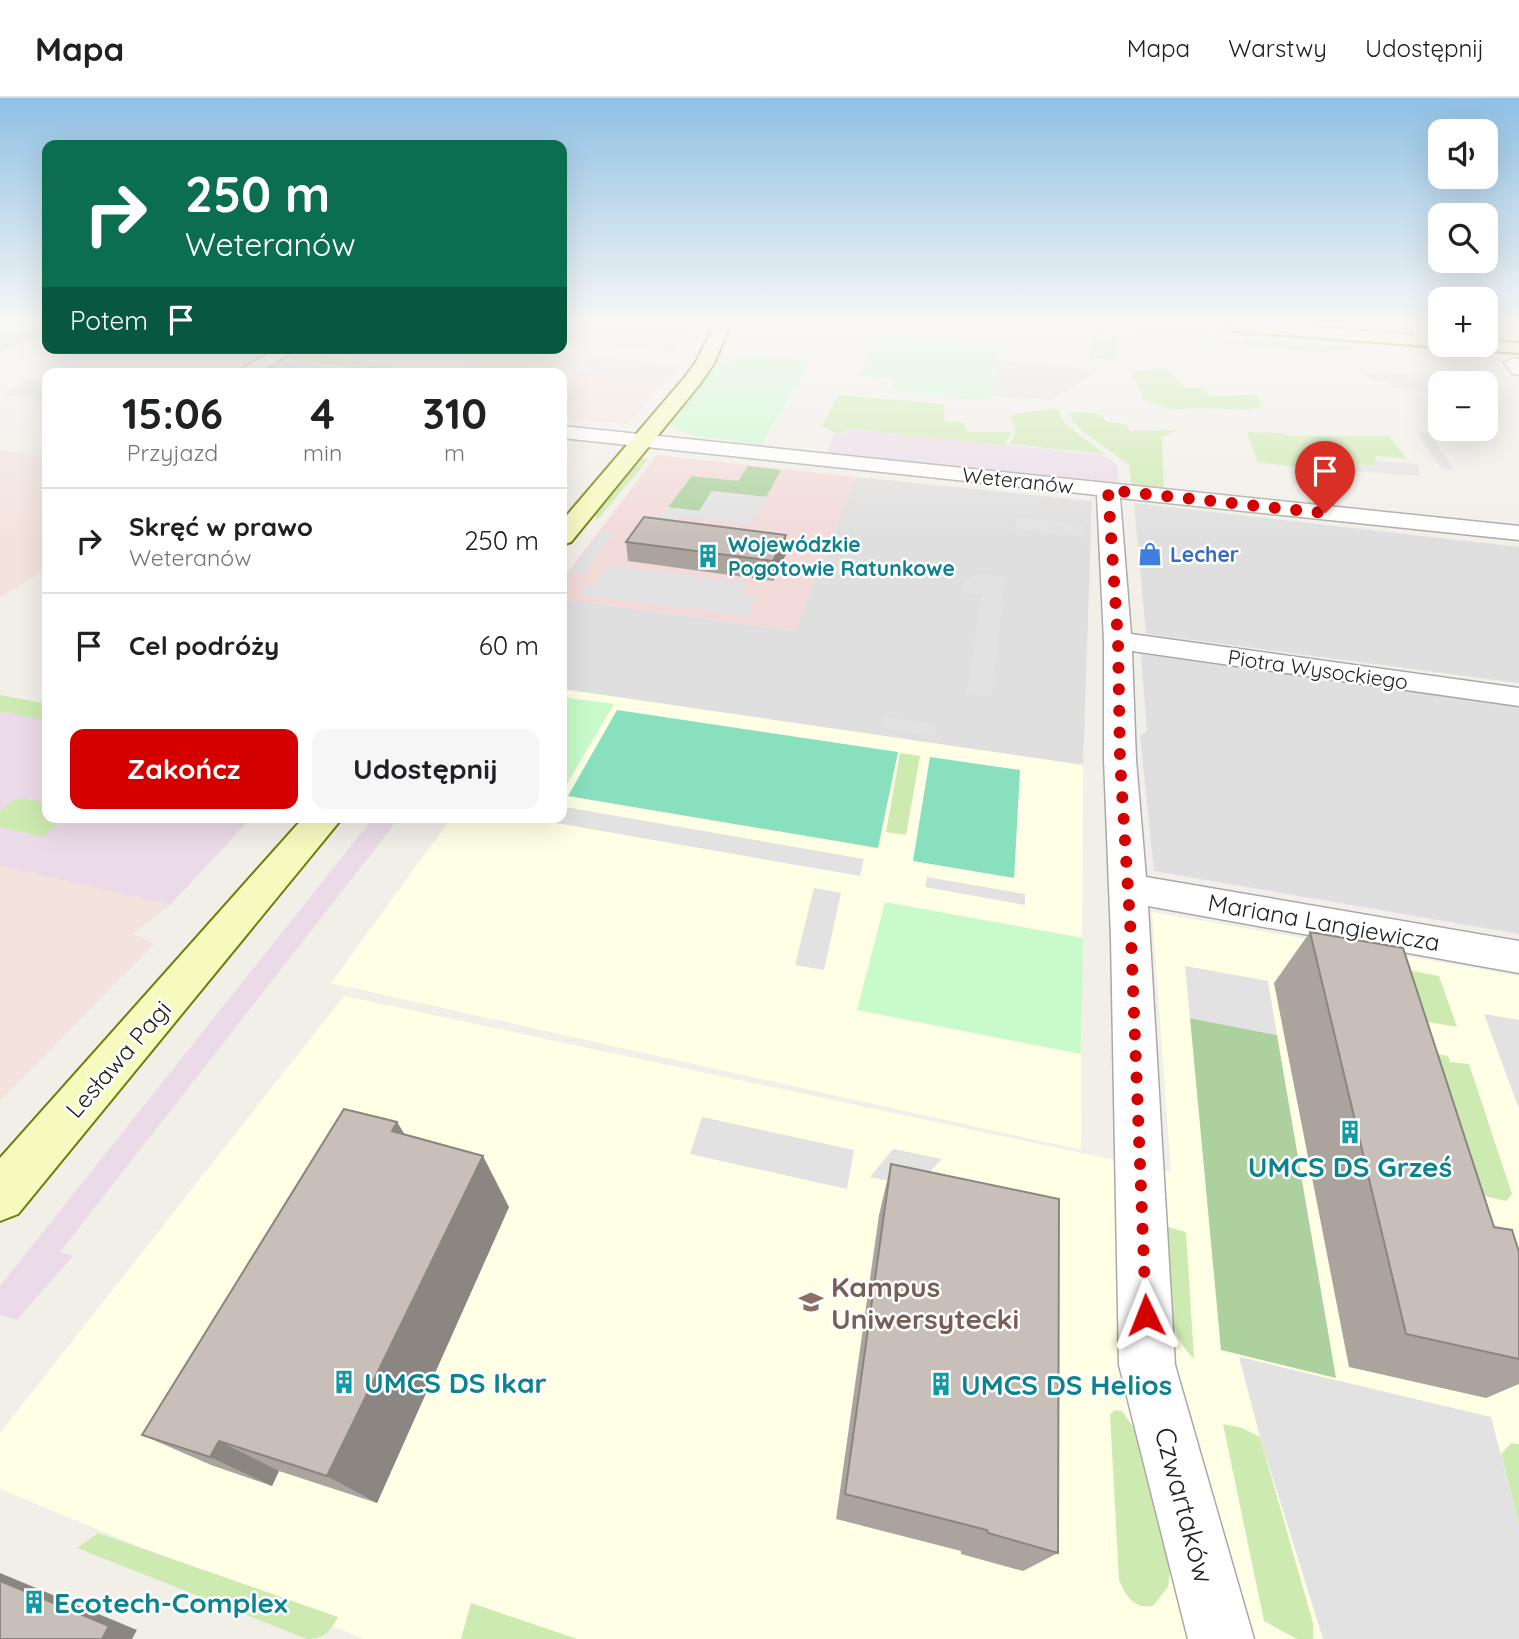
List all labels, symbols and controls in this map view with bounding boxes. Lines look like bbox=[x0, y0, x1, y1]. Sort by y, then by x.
text: Mapa bbox=[35, 28, 124, 69]
text: Mapa bbox=[1127, 33, 1190, 63]
text: Warstwy bbox=[1228, 33, 1327, 63]
text: Udostępnij bbox=[1365, 33, 1484, 63]
map controls bbox=[1428, 119, 1498, 441]
button: sound bbox=[1428, 119, 1498, 189]
text: 250 m bbox=[185, 163, 330, 224]
icon: right bbox=[70, 168, 161, 259]
button: search bbox=[1428, 203, 1498, 273]
text: Weteranów bbox=[185, 224, 356, 264]
button: + bbox=[1428, 287, 1498, 357]
icon: arrive bbox=[162, 301, 200, 339]
text: Potem bbox=[70, 304, 148, 337]
button: − bbox=[1428, 371, 1498, 441]
text: 15:06 bbox=[122, 387, 223, 440]
text: 4 bbox=[310, 387, 335, 440]
text: 310 bbox=[422, 387, 487, 440]
text: Przyjazd bbox=[127, 438, 218, 467]
text: min bbox=[303, 438, 342, 467]
text: m bbox=[444, 438, 465, 467]
pin bbox=[1295, 441, 1355, 513]
icon: arrive bbox=[1306, 452, 1344, 490]
street label: Weteranów bbox=[961, 461, 1075, 499]
text: Skręć w prawo bbox=[129, 510, 313, 543]
icon: right bbox=[70, 522, 108, 560]
text: 250 m bbox=[464, 524, 539, 557]
place label: Wojewódzkie Pogotowie Ratunkowe bbox=[728, 531, 955, 581]
shop icon: Lecher bbox=[1136, 540, 1164, 568]
place label: Lecher bbox=[1170, 541, 1239, 567]
building icon: Wojewódzkie Pogotowie Ratunkowe bbox=[694, 542, 722, 570]
text: Weteranów bbox=[129, 543, 252, 572]
icon: arrive bbox=[70, 627, 108, 665]
text: Cel podróży bbox=[129, 629, 279, 662]
text: 60 m bbox=[479, 629, 539, 662]
street label: Piotra Wysockiego bbox=[1226, 644, 1410, 694]
button: Zakończ bbox=[70, 729, 298, 809]
button: Udostępnij bbox=[312, 729, 539, 809]
street label: Mariana Langiewicza bbox=[1206, 887, 1442, 957]
street label: Lesława Pagi bbox=[59, 994, 177, 1124]
building icon: UMCS DS Grześ bbox=[1336, 1118, 1364, 1146]
place label: UMCS DS Grześ bbox=[1248, 1149, 1452, 1184]
place label: Kampus Uniwersytecki bbox=[831, 1269, 1019, 1336]
position arrow bbox=[1109, 1278, 1183, 1352]
school or university icon: Kampus Uniwersytecki bbox=[797, 1288, 825, 1316]
place label: UMCS DS Ikar bbox=[364, 1365, 547, 1400]
place label: UMCS DS Helios bbox=[961, 1367, 1172, 1402]
building icon: UMCS DS Ikar bbox=[330, 1368, 358, 1396]
building icon: UMCS DS Helios bbox=[927, 1370, 955, 1398]
street label: Czwartaków bbox=[1147, 1423, 1223, 1587]
place label: Ecotech-Complex bbox=[54, 1585, 288, 1620]
building icon: Ecotech-Complex bbox=[20, 1588, 48, 1616]

